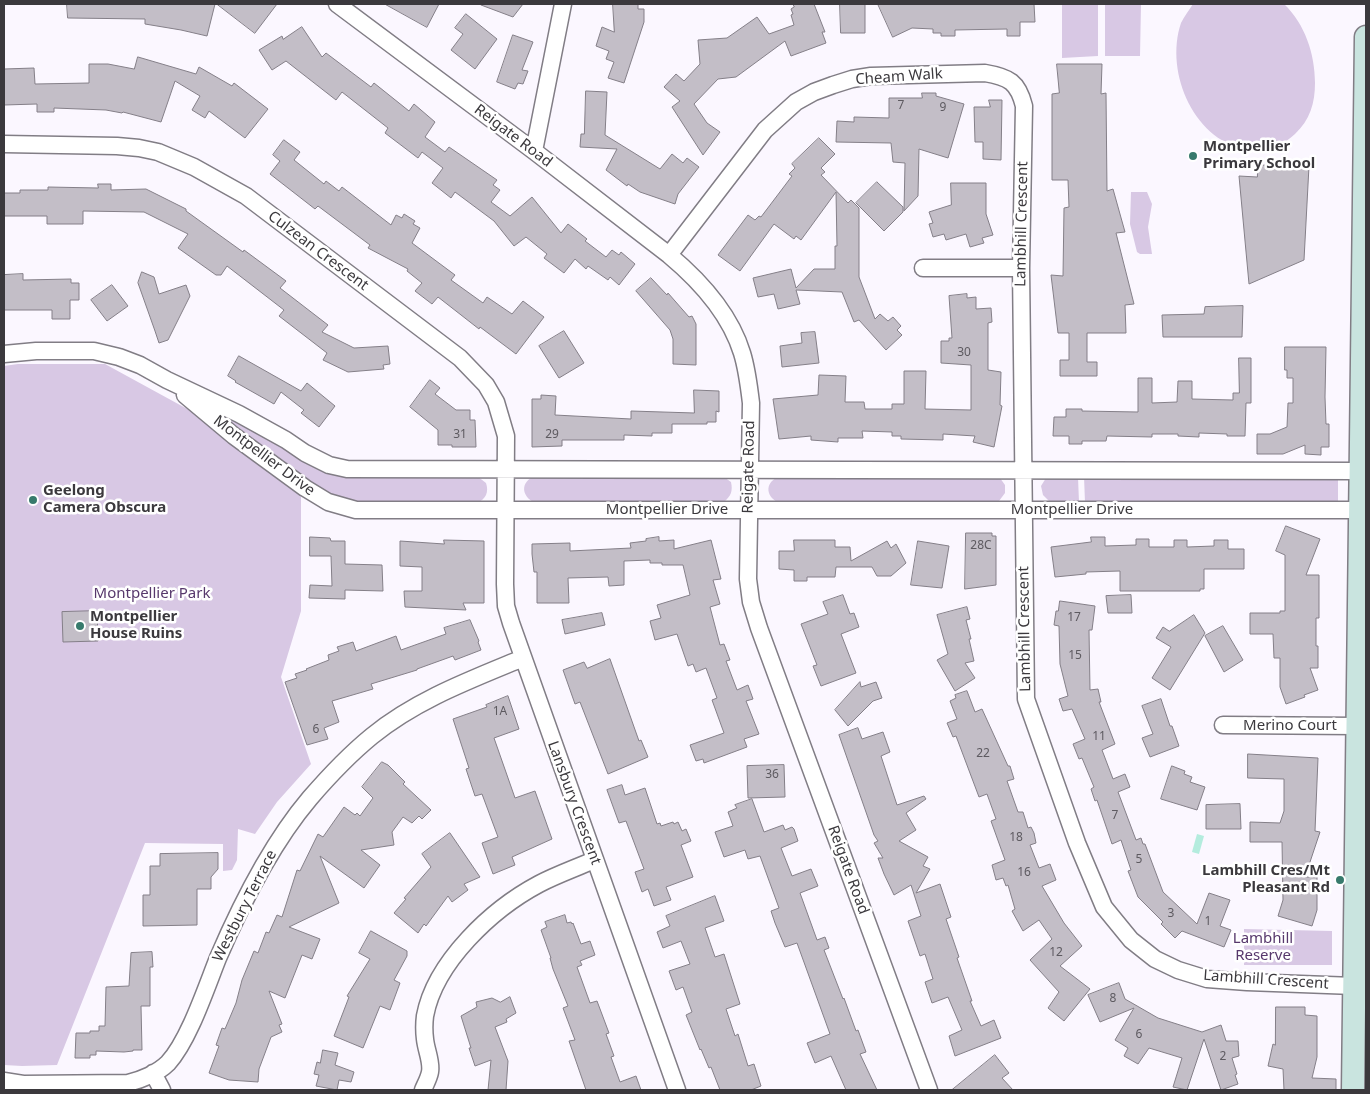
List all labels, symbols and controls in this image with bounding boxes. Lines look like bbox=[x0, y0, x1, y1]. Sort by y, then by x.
street label: Cheam Walk bbox=[855, 65, 943, 89]
house number: 7 bbox=[898, 99, 904, 113]
street label: Reigate Road bbox=[470, 101, 556, 171]
house number: 9 bbox=[940, 101, 946, 115]
place label: Montpellier Primary School bbox=[1203, 138, 1315, 173]
marker: Montpellier Primary School bbox=[1187, 150, 1199, 162]
street label: Lambhill Crescent bbox=[1012, 161, 1032, 287]
street label: Culzean Crescent bbox=[264, 207, 372, 295]
house number: 30 bbox=[957, 346, 971, 360]
street label: Montpellier Drive bbox=[210, 412, 318, 500]
street label: Reigate Road bbox=[739, 420, 759, 514]
house number: 31 bbox=[453, 428, 467, 442]
house number: 29 bbox=[545, 428, 559, 442]
place label: Geelong Camera Obscura bbox=[43, 482, 166, 517]
marker: Geelong Camera Obscura bbox=[27, 494, 39, 506]
street label: Montpellier Drive bbox=[606, 501, 728, 519]
street label: Montpellier Drive bbox=[1011, 501, 1133, 519]
house number: 28C bbox=[970, 539, 992, 553]
street label: Lambhill Crescent bbox=[1015, 566, 1035, 692]
park label: Montpellier Park bbox=[94, 585, 210, 603]
place label: Montpellier House Ruins bbox=[90, 608, 182, 643]
house number: 17 bbox=[1067, 611, 1081, 625]
marker: Montpellier House Ruins bbox=[74, 620, 86, 632]
house number: 15 bbox=[1068, 649, 1082, 663]
house number: 1A bbox=[493, 705, 507, 719]
street label: Merino Court bbox=[1243, 717, 1337, 735]
house number: 6 bbox=[313, 723, 319, 737]
house number: 11 bbox=[1092, 730, 1106, 744]
street label: Lansbury Crescent bbox=[543, 739, 605, 867]
house number: 22 bbox=[976, 747, 990, 761]
house number: 36 bbox=[765, 768, 779, 782]
house number: 7 bbox=[1112, 809, 1118, 823]
street label: Reigate Road bbox=[824, 823, 872, 917]
house number: 18 bbox=[1009, 831, 1023, 845]
street label: Westbury Terrace bbox=[209, 847, 281, 965]
house number: 5 bbox=[1136, 853, 1142, 867]
place label: Lambhill Cres/Mt Pleasant Rd bbox=[1202, 862, 1330, 897]
house number: 16 bbox=[1017, 866, 1031, 880]
marker: Lambhill Cres/Mt Pleasant Rd bbox=[1334, 874, 1346, 886]
house number: 3 bbox=[1168, 907, 1174, 921]
house number: 1 bbox=[1205, 915, 1211, 929]
park label: Lambhill Reserve bbox=[1233, 930, 1293, 965]
house number: 12 bbox=[1049, 946, 1063, 960]
street label: Lambhill Crescent bbox=[1203, 967, 1329, 993]
house number: 8 bbox=[1110, 992, 1116, 1006]
house number: 6 bbox=[1136, 1028, 1142, 1042]
house number: 2 bbox=[1220, 1050, 1226, 1064]

